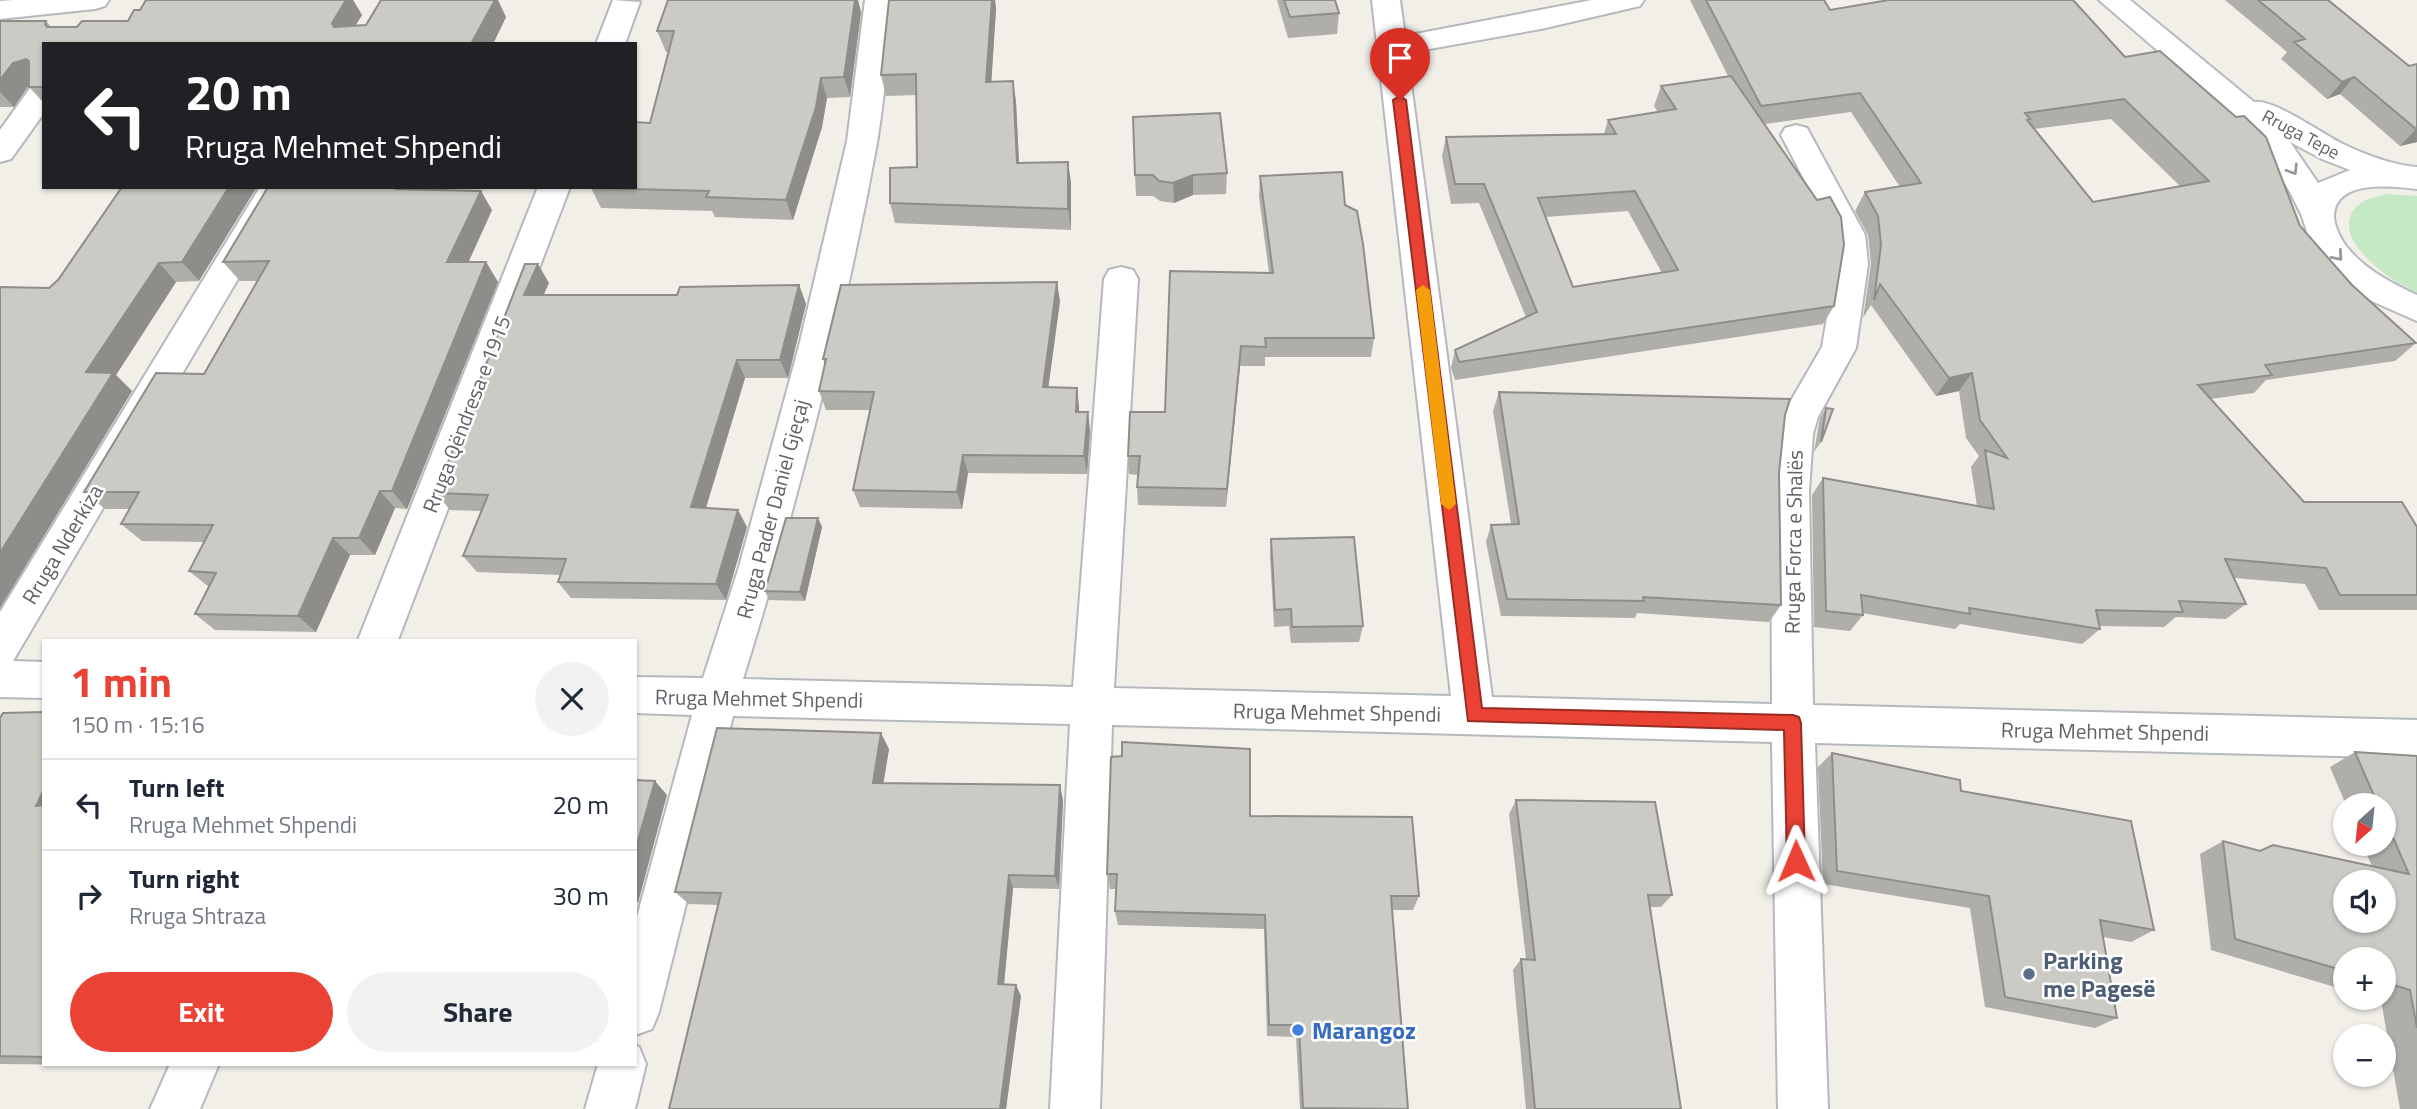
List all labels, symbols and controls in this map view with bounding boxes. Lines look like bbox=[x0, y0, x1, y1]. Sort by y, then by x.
pin bbox=[1370, 28, 1430, 100]
icon: arrive bbox=[1381, 39, 1419, 77]
text: 20 m bbox=[185, 54, 292, 129]
icon: left bbox=[70, 70, 161, 161]
street label: Rruga Tepe bbox=[2257, 102, 2345, 166]
text: Rruga Mehmet Shpendi bbox=[185, 122, 502, 170]
one-way arrow bbox=[2285, 163, 2298, 176]
one-way arrow bbox=[2330, 248, 2342, 261]
street label: Rruga Qëndresa e 1915 bbox=[414, 311, 518, 517]
street label: Rruga Pader Daniel Gjeçaj bbox=[727, 396, 817, 622]
street label: Rruga Forca e Shalës bbox=[1775, 450, 1811, 634]
street label: Rruga Nderkiza bbox=[13, 477, 111, 610]
text: 1 min bbox=[70, 649, 172, 713]
button: close bbox=[535, 662, 609, 736]
street label: Rruga Mehmet Shpendi bbox=[655, 680, 863, 716]
street label: Rruga Mehmet Shpendi bbox=[1233, 694, 1441, 730]
text: 150 m · 15:16 bbox=[70, 707, 205, 742]
street label: Rruga Mehmet Shpendi bbox=[2001, 713, 2209, 749]
text: Turn left bbox=[129, 768, 224, 807]
text: 20 m bbox=[552, 785, 609, 824]
icon: left bbox=[70, 786, 108, 824]
north arrow bbox=[2333, 793, 2396, 856]
map controls bbox=[2333, 793, 2396, 1087]
text: Rruga Mehmet Shpendi bbox=[129, 807, 357, 842]
position arrow bbox=[1759, 824, 1833, 898]
text: Turn right bbox=[129, 859, 240, 898]
button: sound bbox=[2333, 870, 2396, 933]
text: 30 m bbox=[552, 876, 609, 915]
icon: right bbox=[70, 877, 108, 915]
text: Rruga Shtraza bbox=[129, 898, 266, 933]
place label: Parking me Pagesë bbox=[2043, 942, 2156, 1006]
button: + bbox=[2333, 947, 2396, 1010]
marker: Parking me Pagesë bbox=[2021, 966, 2037, 982]
button: Exit bbox=[70, 972, 333, 1052]
button: Share bbox=[347, 972, 609, 1052]
place label: Marangoz bbox=[1312, 1012, 1416, 1048]
marker: Marangoz bbox=[1290, 1022, 1306, 1038]
button: − bbox=[2333, 1024, 2396, 1087]

